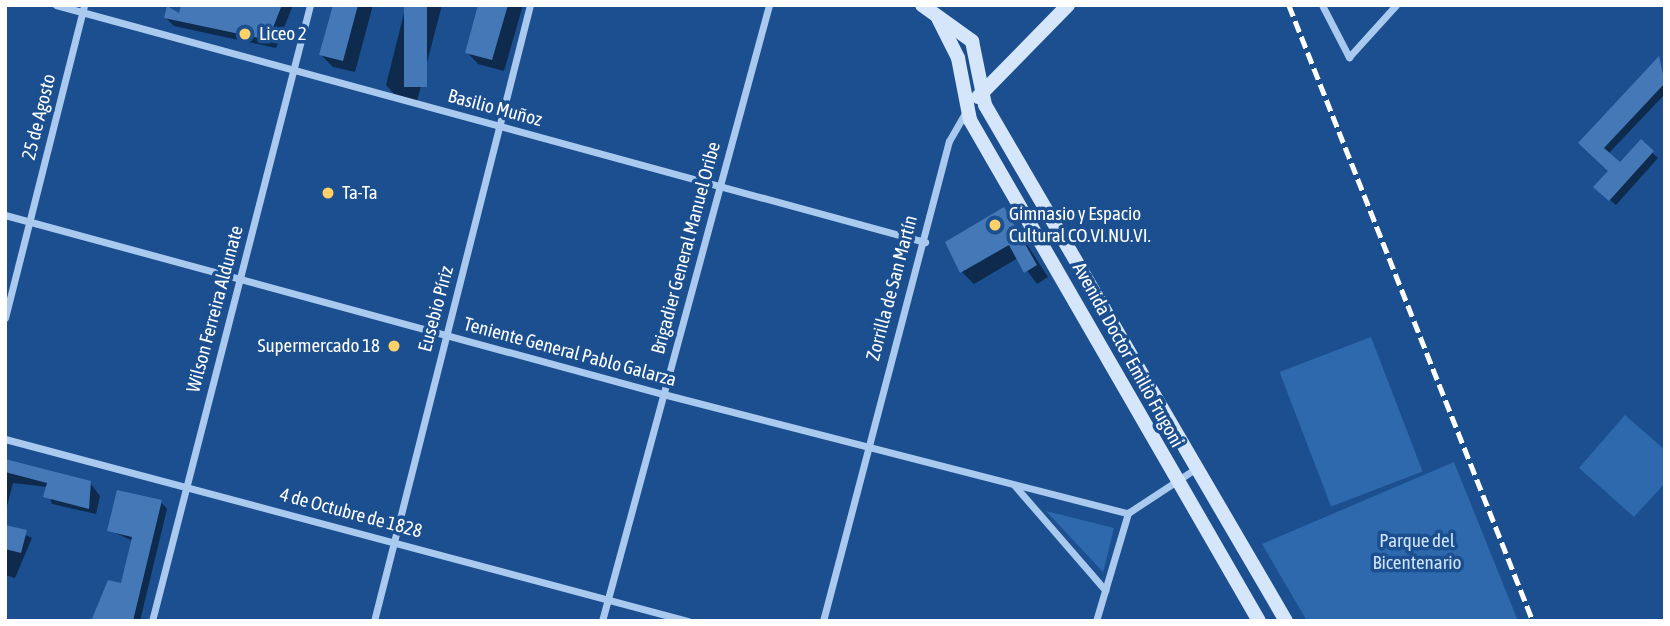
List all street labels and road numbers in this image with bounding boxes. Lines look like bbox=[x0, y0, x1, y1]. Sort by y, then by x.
street label: 25 de Agosto bbox=[17, 72, 61, 162]
street label: Basilio Muñoz bbox=[445, 84, 545, 132]
street label: Brigadier General Manuel Oribe bbox=[647, 139, 725, 357]
street label: Zorrilla de San Martín bbox=[862, 213, 922, 363]
street label: Wilson Ferreira Aldunate bbox=[182, 223, 248, 395]
street label: Avenida Doctor Emilio Frugoni bbox=[1068, 258, 1188, 452]
street label: Eusebio Píriz bbox=[414, 264, 458, 354]
street label: Teniente General Pablo Galarza bbox=[461, 313, 679, 391]
street label: 4 de Octubre de 1828 bbox=[277, 483, 425, 543]

